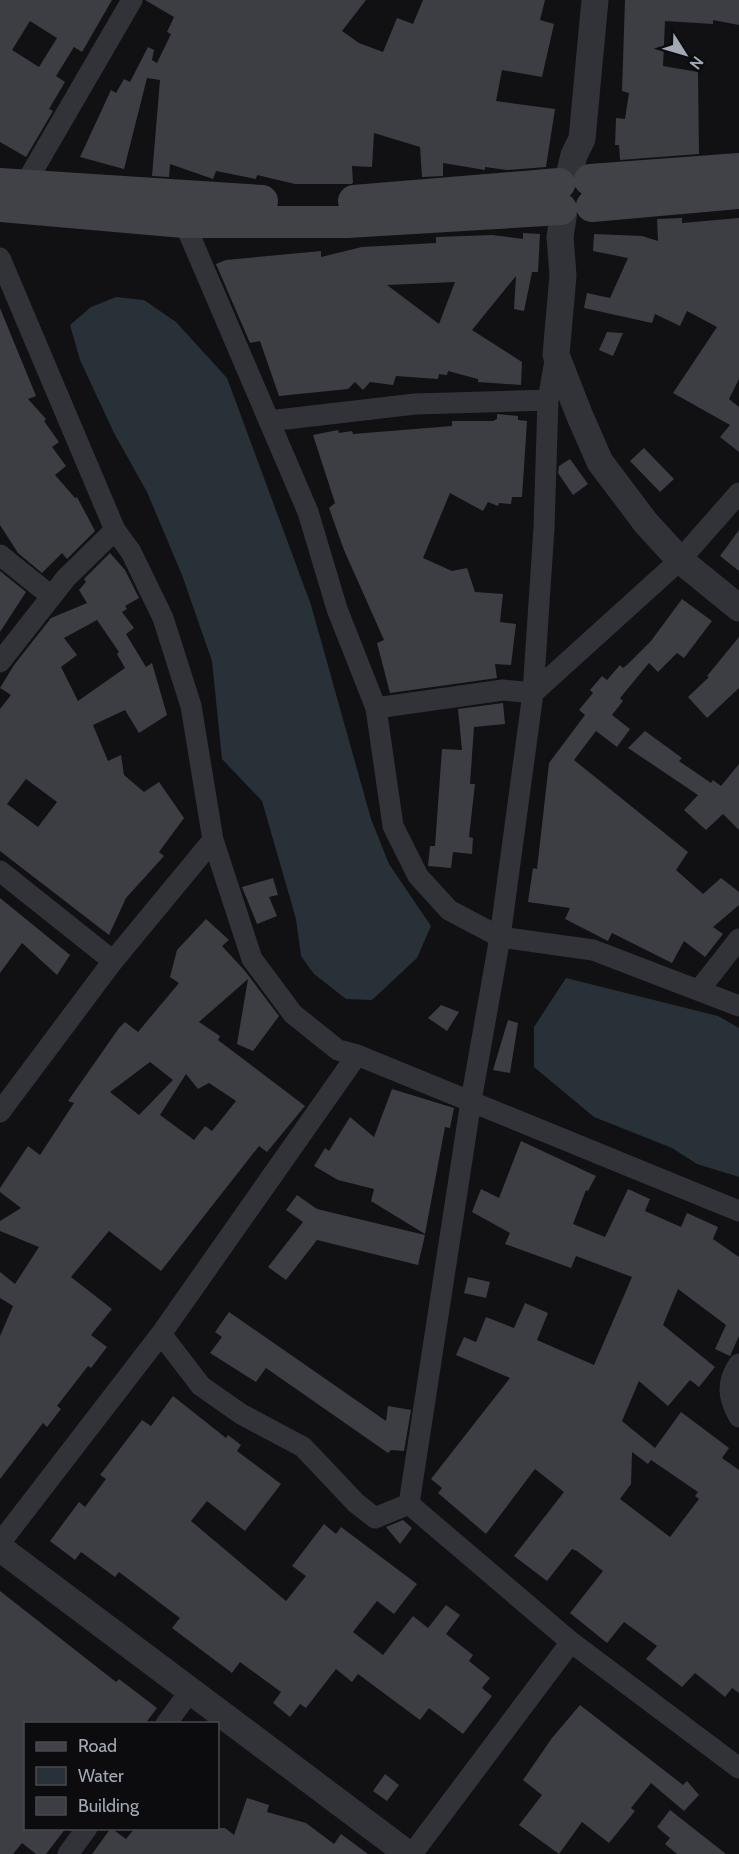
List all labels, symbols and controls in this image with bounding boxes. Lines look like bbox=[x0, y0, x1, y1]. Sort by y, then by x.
north arrow bbox=[655, 24, 715, 84]
text: N bbox=[686, 52, 708, 73]
legend bbox=[24, 1722, 219, 1830]
text: Road bbox=[78, 1735, 117, 1757]
text: Water bbox=[78, 1765, 124, 1787]
text: Building bbox=[78, 1795, 140, 1817]

